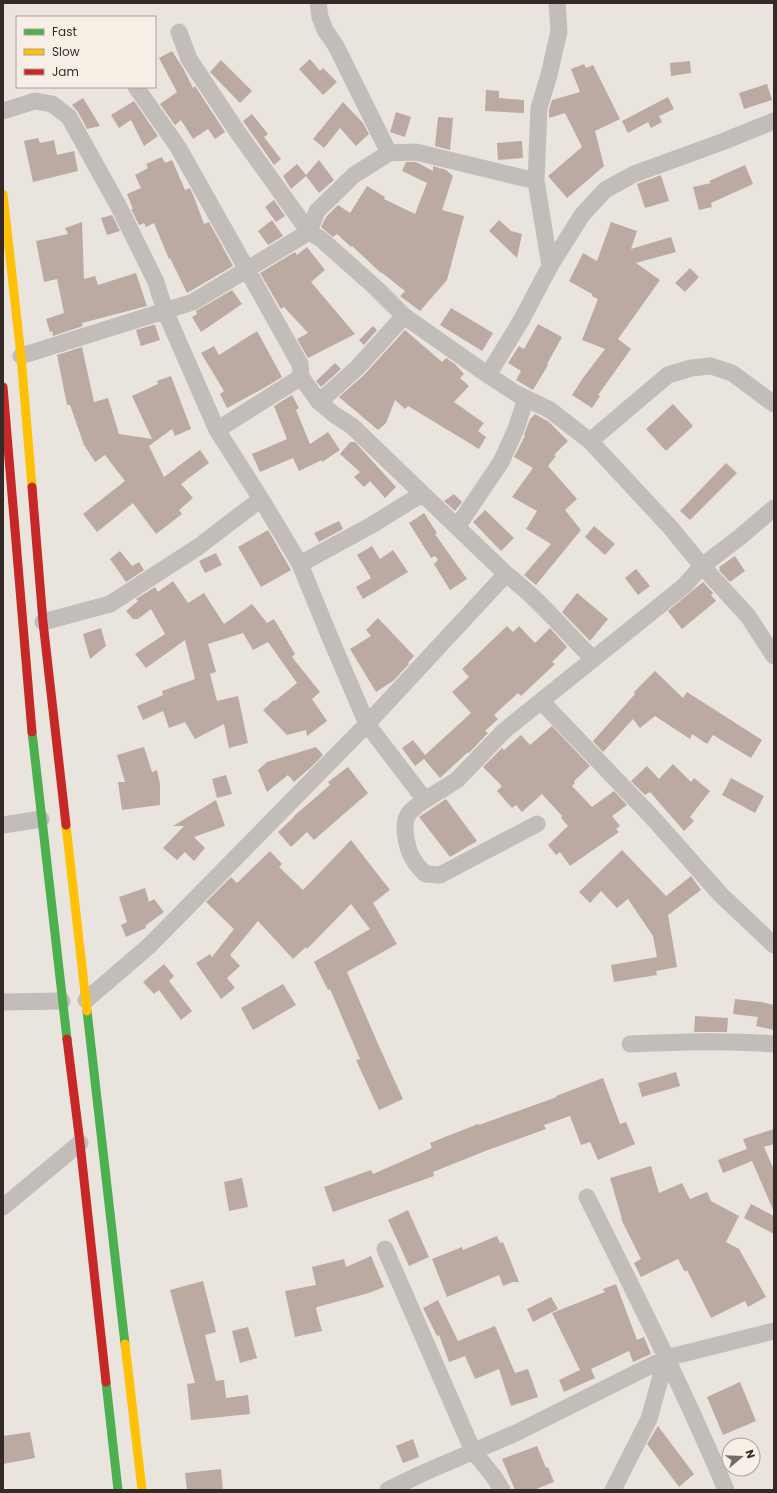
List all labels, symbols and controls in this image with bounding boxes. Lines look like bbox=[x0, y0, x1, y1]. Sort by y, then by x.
legend bbox=[16, 16, 156, 88]
text: Fast bbox=[52, 23, 77, 40]
text: Slow bbox=[52, 43, 80, 60]
text: Jam bbox=[52, 63, 79, 80]
north arrow bbox=[721, 1437, 761, 1477]
text: N bbox=[742, 1447, 759, 1460]

